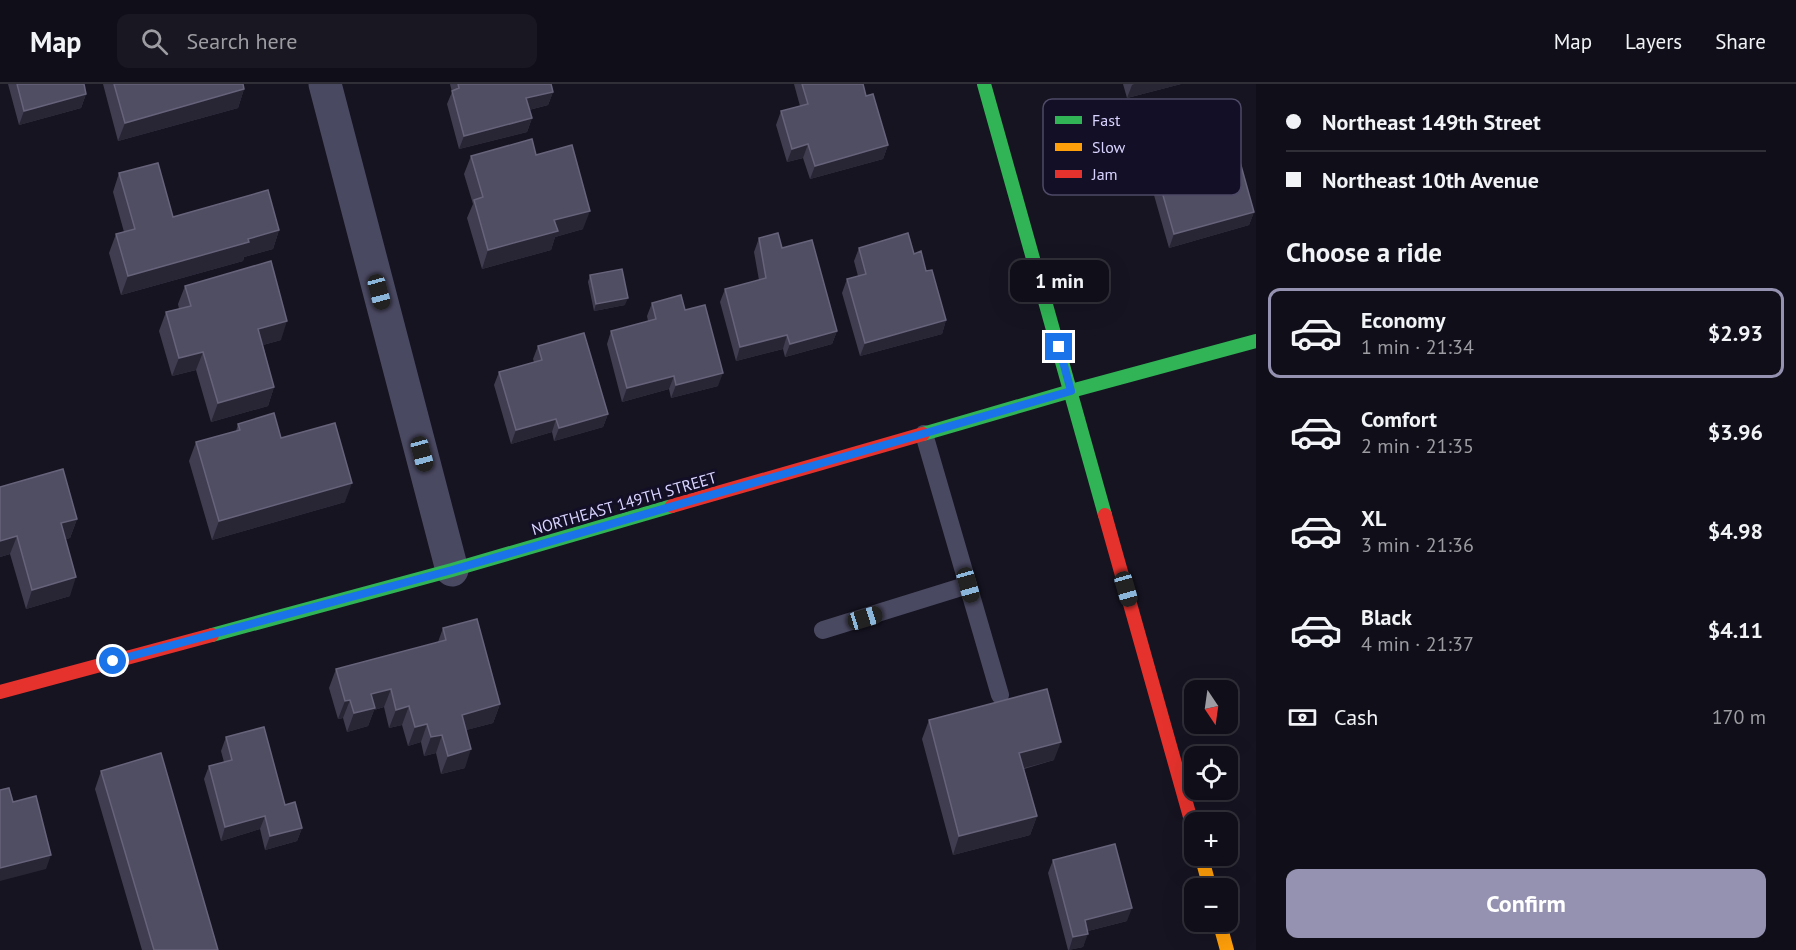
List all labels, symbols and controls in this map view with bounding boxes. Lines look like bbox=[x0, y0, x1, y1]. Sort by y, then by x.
search box bbox=[117, 14, 537, 68]
text: Map bbox=[30, 23, 81, 60]
icon: search bbox=[138, 25, 171, 58]
text: Search here bbox=[186, 27, 297, 55]
text: Map bbox=[1554, 28, 1592, 55]
text: Layers bbox=[1625, 28, 1682, 55]
text: Share bbox=[1715, 28, 1766, 55]
legend bbox=[1043, 99, 1241, 195]
text: Northeast 149th Street bbox=[1322, 108, 1541, 136]
text: Fast bbox=[1092, 110, 1121, 130]
text: Slow bbox=[1092, 137, 1126, 157]
text: Jam bbox=[1091, 164, 1118, 184]
text: Northeast 10th Avenue bbox=[1322, 166, 1539, 194]
text: Choose a ride bbox=[1286, 235, 1442, 269]
callout: 1 min bbox=[1010, 260, 1108, 302]
text: 1 min bbox=[1035, 268, 1084, 294]
car bbox=[366, 272, 392, 312]
icon: car bbox=[1289, 306, 1343, 360]
text: Economy bbox=[1361, 306, 1445, 334]
text: $2.93 bbox=[1708, 319, 1763, 347]
route end bbox=[1045, 333, 1072, 360]
text: 1 min · 21:34 bbox=[1361, 334, 1474, 360]
icon: car bbox=[1289, 405, 1343, 459]
text: Comfort bbox=[1361, 405, 1437, 433]
text: $3.96 bbox=[1708, 418, 1763, 446]
text: 2 min · 21:35 bbox=[1361, 433, 1474, 459]
car bbox=[409, 434, 435, 474]
street label: NORTHEAST 149TH STREET bbox=[529, 467, 719, 539]
icon: car bbox=[1289, 504, 1343, 558]
text: XL bbox=[1361, 504, 1386, 532]
text: $4.98 bbox=[1708, 517, 1763, 545]
text: 3 min · 21:36 bbox=[1361, 532, 1474, 558]
car bbox=[954, 565, 982, 605]
car bbox=[1112, 569, 1140, 609]
icon: car bbox=[1289, 603, 1343, 657]
text: Black bbox=[1361, 603, 1412, 631]
car bbox=[845, 604, 885, 632]
text: $4.11 bbox=[1708, 616, 1763, 644]
text: 4 min · 21:37 bbox=[1361, 631, 1474, 657]
route start bbox=[99, 647, 126, 674]
north arrow bbox=[1184, 680, 1238, 734]
map controls bbox=[1184, 680, 1238, 932]
icon: cash bbox=[1286, 701, 1319, 734]
text: Cash bbox=[1334, 703, 1378, 731]
text: 170 m bbox=[1712, 704, 1766, 730]
button: locate bbox=[1184, 746, 1238, 800]
button: + bbox=[1184, 812, 1238, 866]
button: Confirm bbox=[1286, 869, 1766, 938]
button: − bbox=[1184, 878, 1238, 932]

